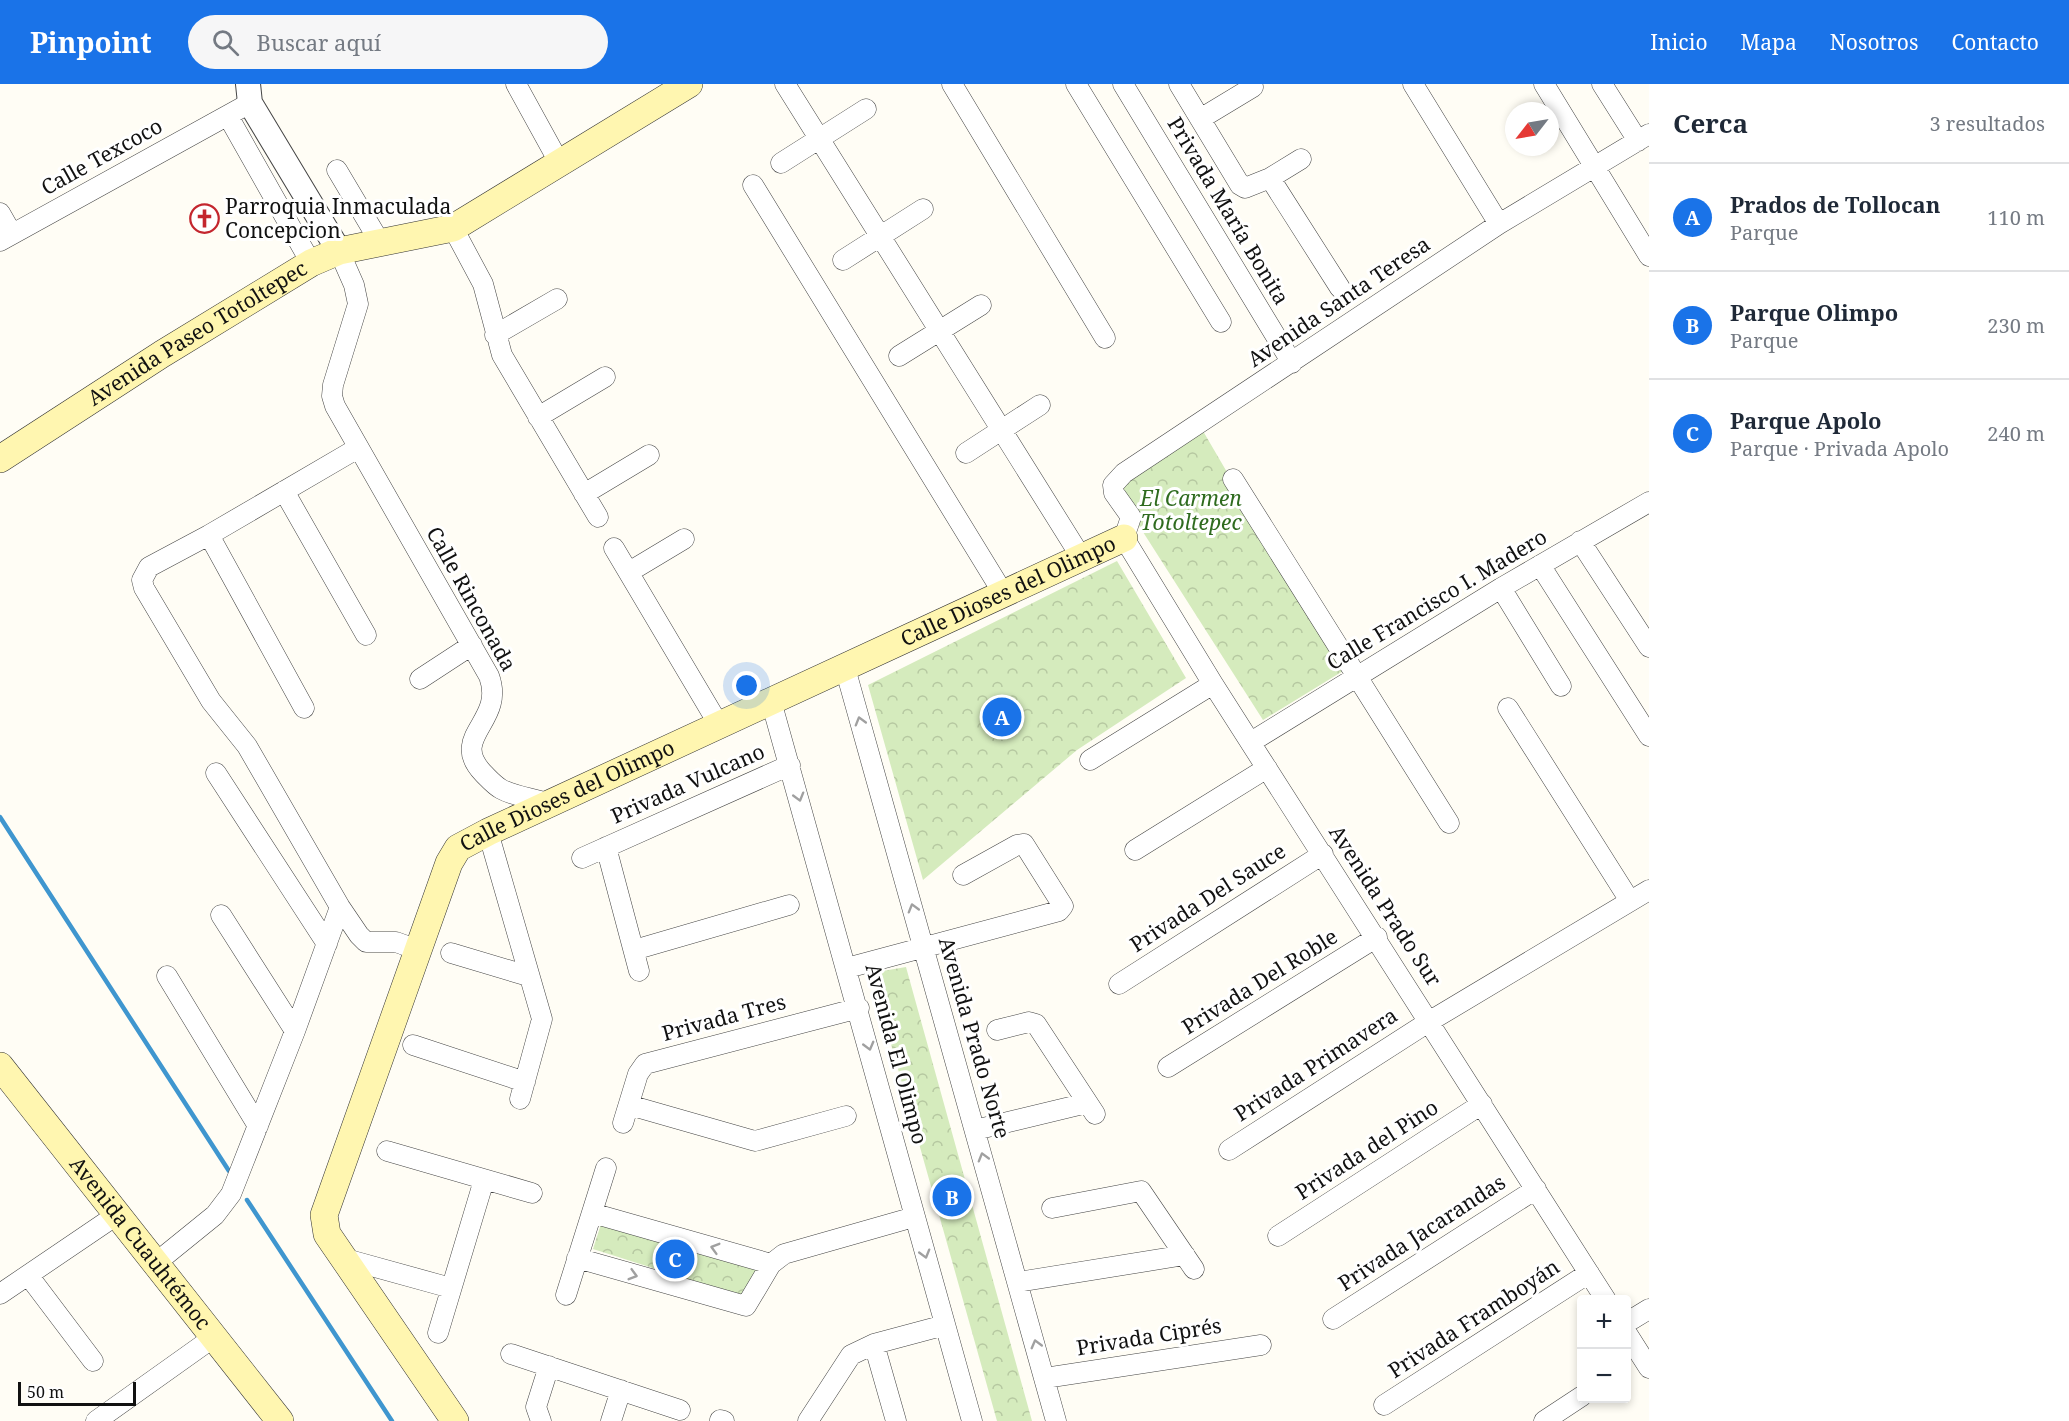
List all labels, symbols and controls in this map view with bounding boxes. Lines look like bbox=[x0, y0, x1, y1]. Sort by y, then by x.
search box bbox=[188, 15, 608, 69]
text: Pinpoint bbox=[30, 23, 152, 61]
icon: search bbox=[209, 26, 242, 59]
text: Buscar aquí bbox=[257, 27, 381, 57]
text: Inicio bbox=[1650, 28, 1708, 56]
text: Mapa bbox=[1741, 28, 1797, 56]
text: Nosotros bbox=[1830, 28, 1918, 56]
text: Contacto bbox=[1951, 28, 2039, 56]
north arrow bbox=[1505, 102, 1559, 156]
text: Cerca bbox=[1673, 105, 1748, 141]
text: 3 resultados bbox=[1929, 110, 2045, 137]
street label: Calle Texcoco bbox=[36, 111, 167, 201]
street label: Privada María Bonita bbox=[1162, 111, 1296, 309]
text: Prados de Tollocan bbox=[1730, 189, 1940, 219]
place label: Parroquia Inmaculada Concepcion bbox=[225, 192, 451, 244]
church icon: Parroquia Inmaculada Concepcion bbox=[188, 203, 220, 235]
text: A bbox=[1685, 204, 1700, 231]
text: 110 m bbox=[1987, 204, 2045, 231]
text: Parque bbox=[1730, 219, 1798, 246]
street label: Avenida Santa Teresa bbox=[1242, 230, 1435, 373]
street label: Avenida Paseo Totoltepec bbox=[82, 254, 312, 412]
text: Parque Olimpo bbox=[1730, 297, 1898, 327]
text: B bbox=[1686, 312, 1699, 339]
text: 230 m bbox=[1987, 312, 2045, 339]
text: Parque bbox=[1730, 327, 1798, 354]
text: Parque Apolo bbox=[1730, 405, 1882, 435]
text: C bbox=[1686, 420, 1699, 447]
text: 240 m bbox=[1987, 420, 2045, 447]
text: Parque · Privada Apolo bbox=[1730, 435, 1949, 462]
park label: El Carmen Totoltepec bbox=[1139, 484, 1242, 536]
street label: Calle Rinconada bbox=[421, 521, 523, 676]
street label: Calle Francisco I. Madero bbox=[1321, 522, 1552, 676]
street label: Calle Dioses del Olimpo bbox=[896, 529, 1120, 652]
your location bbox=[732, 671, 761, 700]
pin: A bbox=[982, 694, 1022, 740]
one-way arrow bbox=[855, 716, 867, 726]
street label: Calle Dioses del Olimpo bbox=[454, 733, 679, 858]
street label: Privada Vulcano bbox=[606, 737, 769, 829]
one-way arrow bbox=[792, 791, 804, 802]
street label: Avenida Prado Sur bbox=[1323, 820, 1448, 991]
street label: Privada Del Sauce bbox=[1124, 836, 1291, 958]
one-way arrow bbox=[908, 903, 920, 914]
street label: Privada Del Roble bbox=[1176, 922, 1343, 1040]
street label: Avenida Prado Norte bbox=[933, 934, 1017, 1142]
street label: Avenida El Olimpo bbox=[859, 960, 935, 1147]
street label: Privada Tres bbox=[659, 987, 789, 1047]
street label: Privada Primavera bbox=[1229, 1001, 1402, 1127]
one-way arrow bbox=[861, 1041, 874, 1051]
street label: Privada del Pino bbox=[1290, 1093, 1443, 1206]
street label: Avenida Cuauhtémoc bbox=[64, 1150, 218, 1335]
one-way arrow bbox=[978, 1152, 990, 1162]
street label: Privada Jacarandas bbox=[1332, 1168, 1510, 1297]
pin: B bbox=[932, 1174, 972, 1220]
pin: C bbox=[656, 1236, 694, 1282]
one-way arrow bbox=[710, 1243, 721, 1255]
one-way arrow bbox=[918, 1248, 930, 1259]
street label: Privada Framboyán bbox=[1382, 1252, 1564, 1384]
one-way arrow bbox=[627, 1268, 638, 1280]
map controls bbox=[1577, 1295, 1631, 1403]
button: + bbox=[1577, 1295, 1631, 1349]
street label: Privada Ciprés bbox=[1074, 1311, 1223, 1361]
one-way arrow bbox=[1030, 1339, 1043, 1349]
button: − bbox=[1577, 1349, 1631, 1403]
scale bar bbox=[18, 1379, 136, 1406]
text: 50 m bbox=[27, 1381, 64, 1403]

